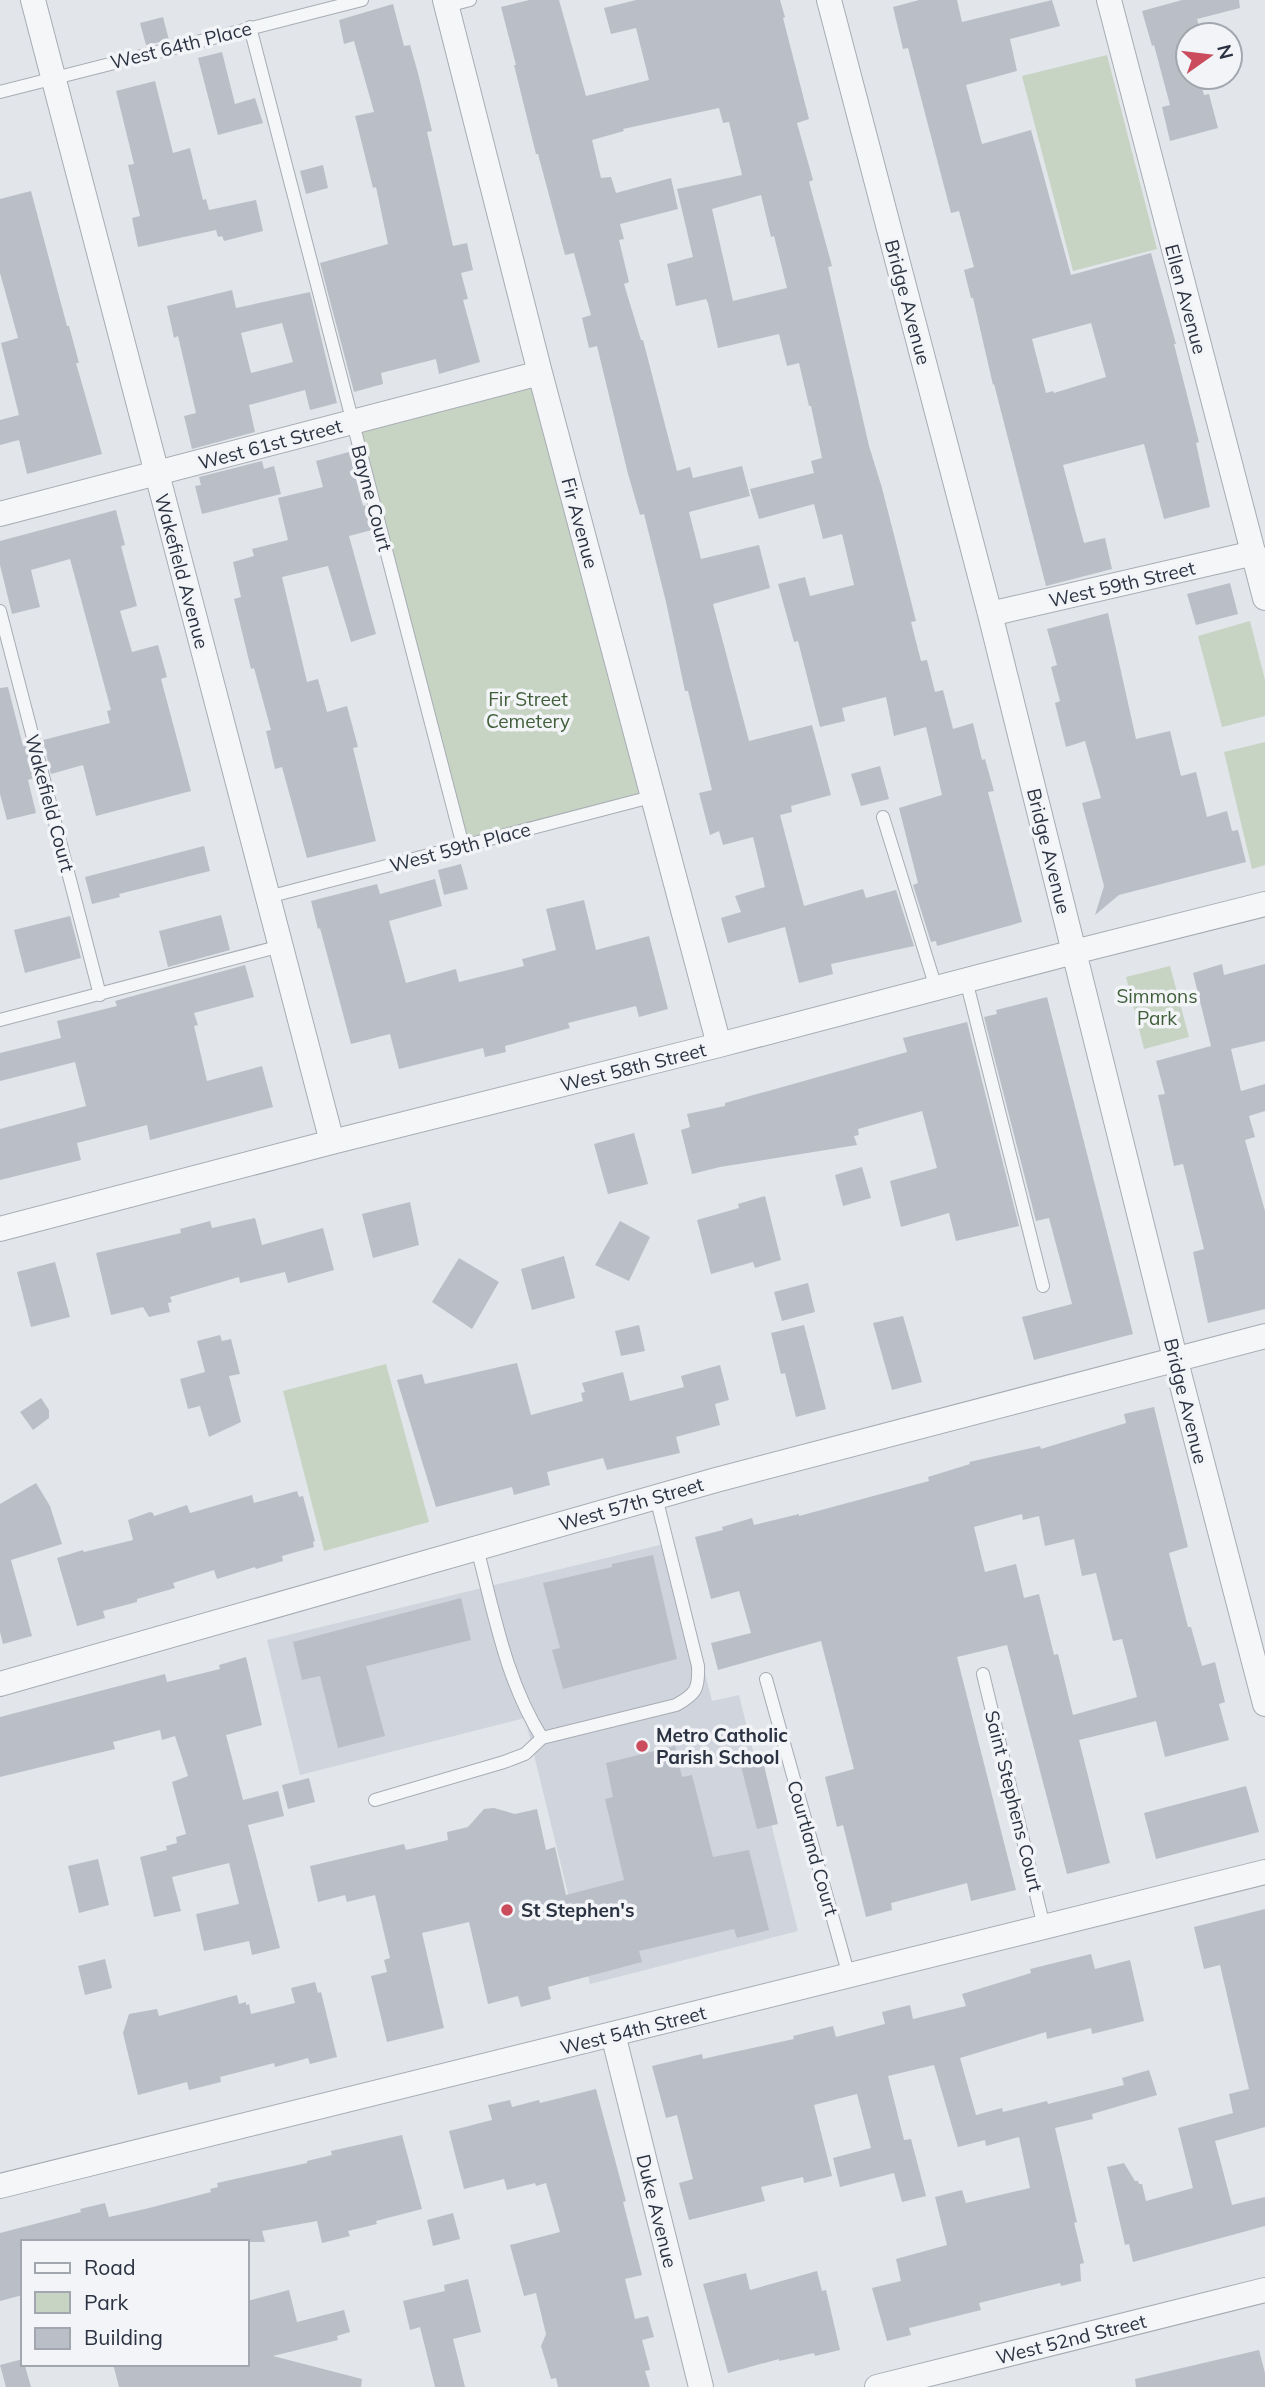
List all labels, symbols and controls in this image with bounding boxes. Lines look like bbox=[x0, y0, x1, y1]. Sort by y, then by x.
street label: West 64th Place bbox=[108, 16, 254, 74]
north arrow bbox=[1174, 21, 1244, 91]
text: N bbox=[1212, 42, 1239, 62]
street label: Bridge Avenue bbox=[880, 237, 936, 367]
street label: Ellen Avenue bbox=[1160, 241, 1212, 357]
street label: West 61st Street bbox=[196, 413, 345, 475]
street label: Bayne Court bbox=[346, 442, 398, 554]
street label: Fir Avenue bbox=[556, 475, 604, 571]
street label: Wakefield Avenue bbox=[150, 491, 214, 651]
street label: West 59th Street bbox=[1047, 555, 1198, 612]
park label: Fir Street Cemetery bbox=[486, 687, 570, 733]
street label: Wakefield Court bbox=[20, 731, 80, 875]
street label: Bridge Avenue bbox=[1022, 786, 1076, 916]
street label: West 59th Place bbox=[387, 817, 533, 877]
park label: Simmons Park bbox=[1116, 984, 1198, 1030]
street label: West 58th Street bbox=[558, 1037, 709, 1097]
street label: Bridge Avenue bbox=[1159, 1336, 1213, 1466]
street label: West 57th Street bbox=[556, 1472, 706, 1536]
street label: Saint Stephens Court bbox=[980, 1708, 1048, 1894]
place label: Metro Catholic Parish School bbox=[656, 1723, 788, 1769]
marker: Metro Catholic Parish School bbox=[634, 1738, 650, 1754]
street label: Courtland Court bbox=[782, 1777, 844, 1919]
place label: St Stephen's bbox=[521, 1898, 635, 1922]
marker: St Stephen's bbox=[499, 1902, 515, 1918]
street label: West 54th Street bbox=[558, 2000, 709, 2060]
street label: Duke Avenue bbox=[631, 2152, 683, 2270]
legend bbox=[21, 2240, 248, 2366]
text: Road bbox=[84, 2254, 135, 2280]
text: Park bbox=[84, 2289, 128, 2315]
street label: West 52nd Street bbox=[993, 2309, 1149, 2369]
text: Building bbox=[84, 2324, 163, 2350]

